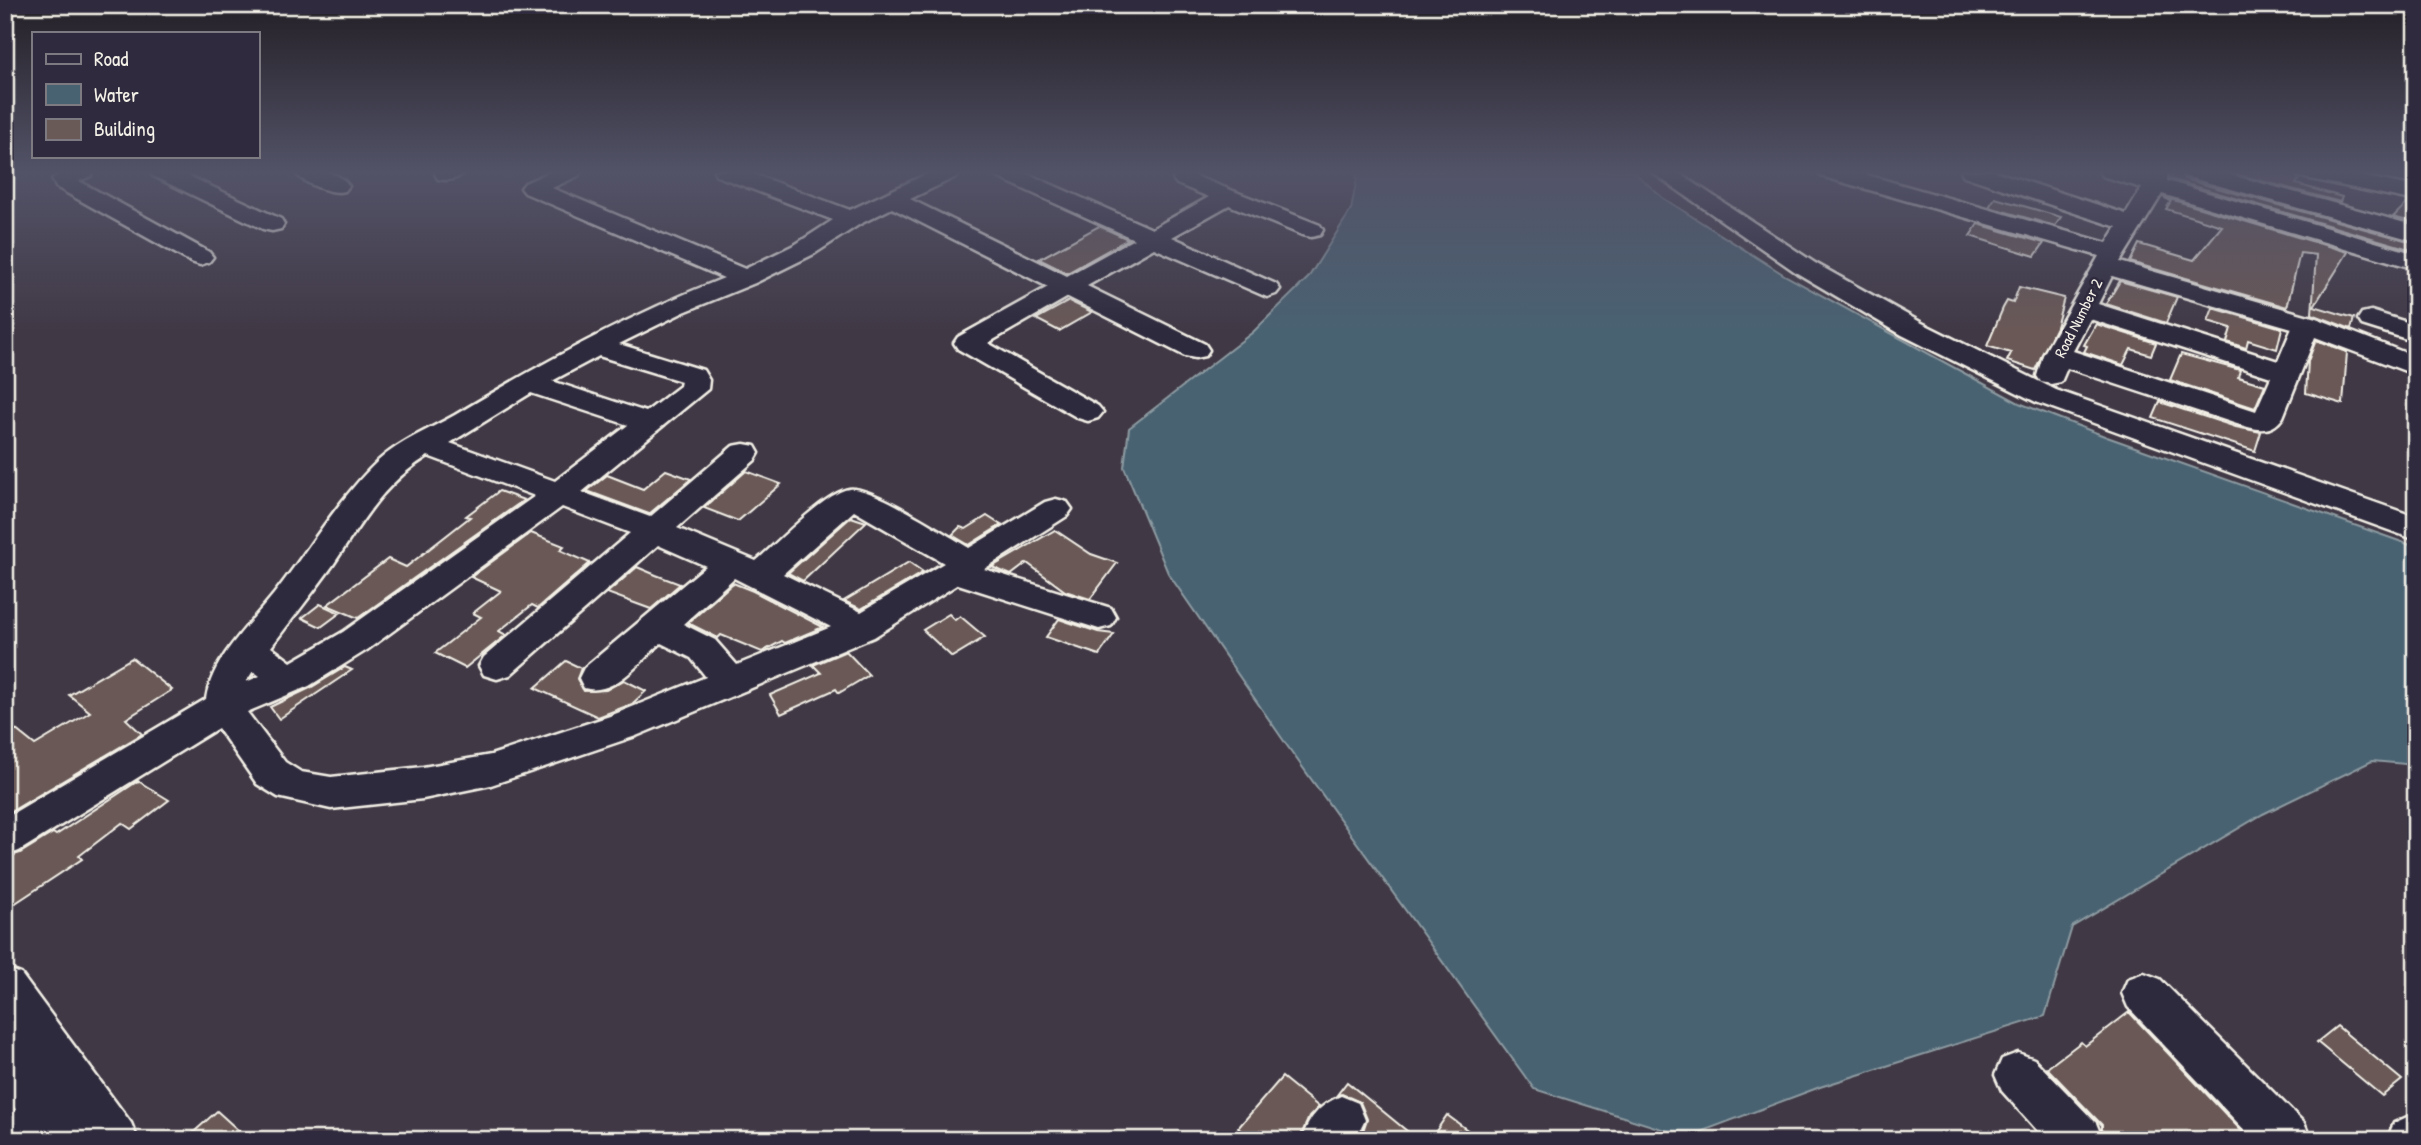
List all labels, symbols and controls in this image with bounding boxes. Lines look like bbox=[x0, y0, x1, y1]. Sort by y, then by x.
legend bbox=[32, 32, 259, 158]
text: Road bbox=[94, 44, 128, 73]
text: Water bbox=[94, 80, 139, 109]
text: Building bbox=[94, 114, 155, 143]
street label: Road Number 2 bbox=[2049, 274, 2108, 361]

